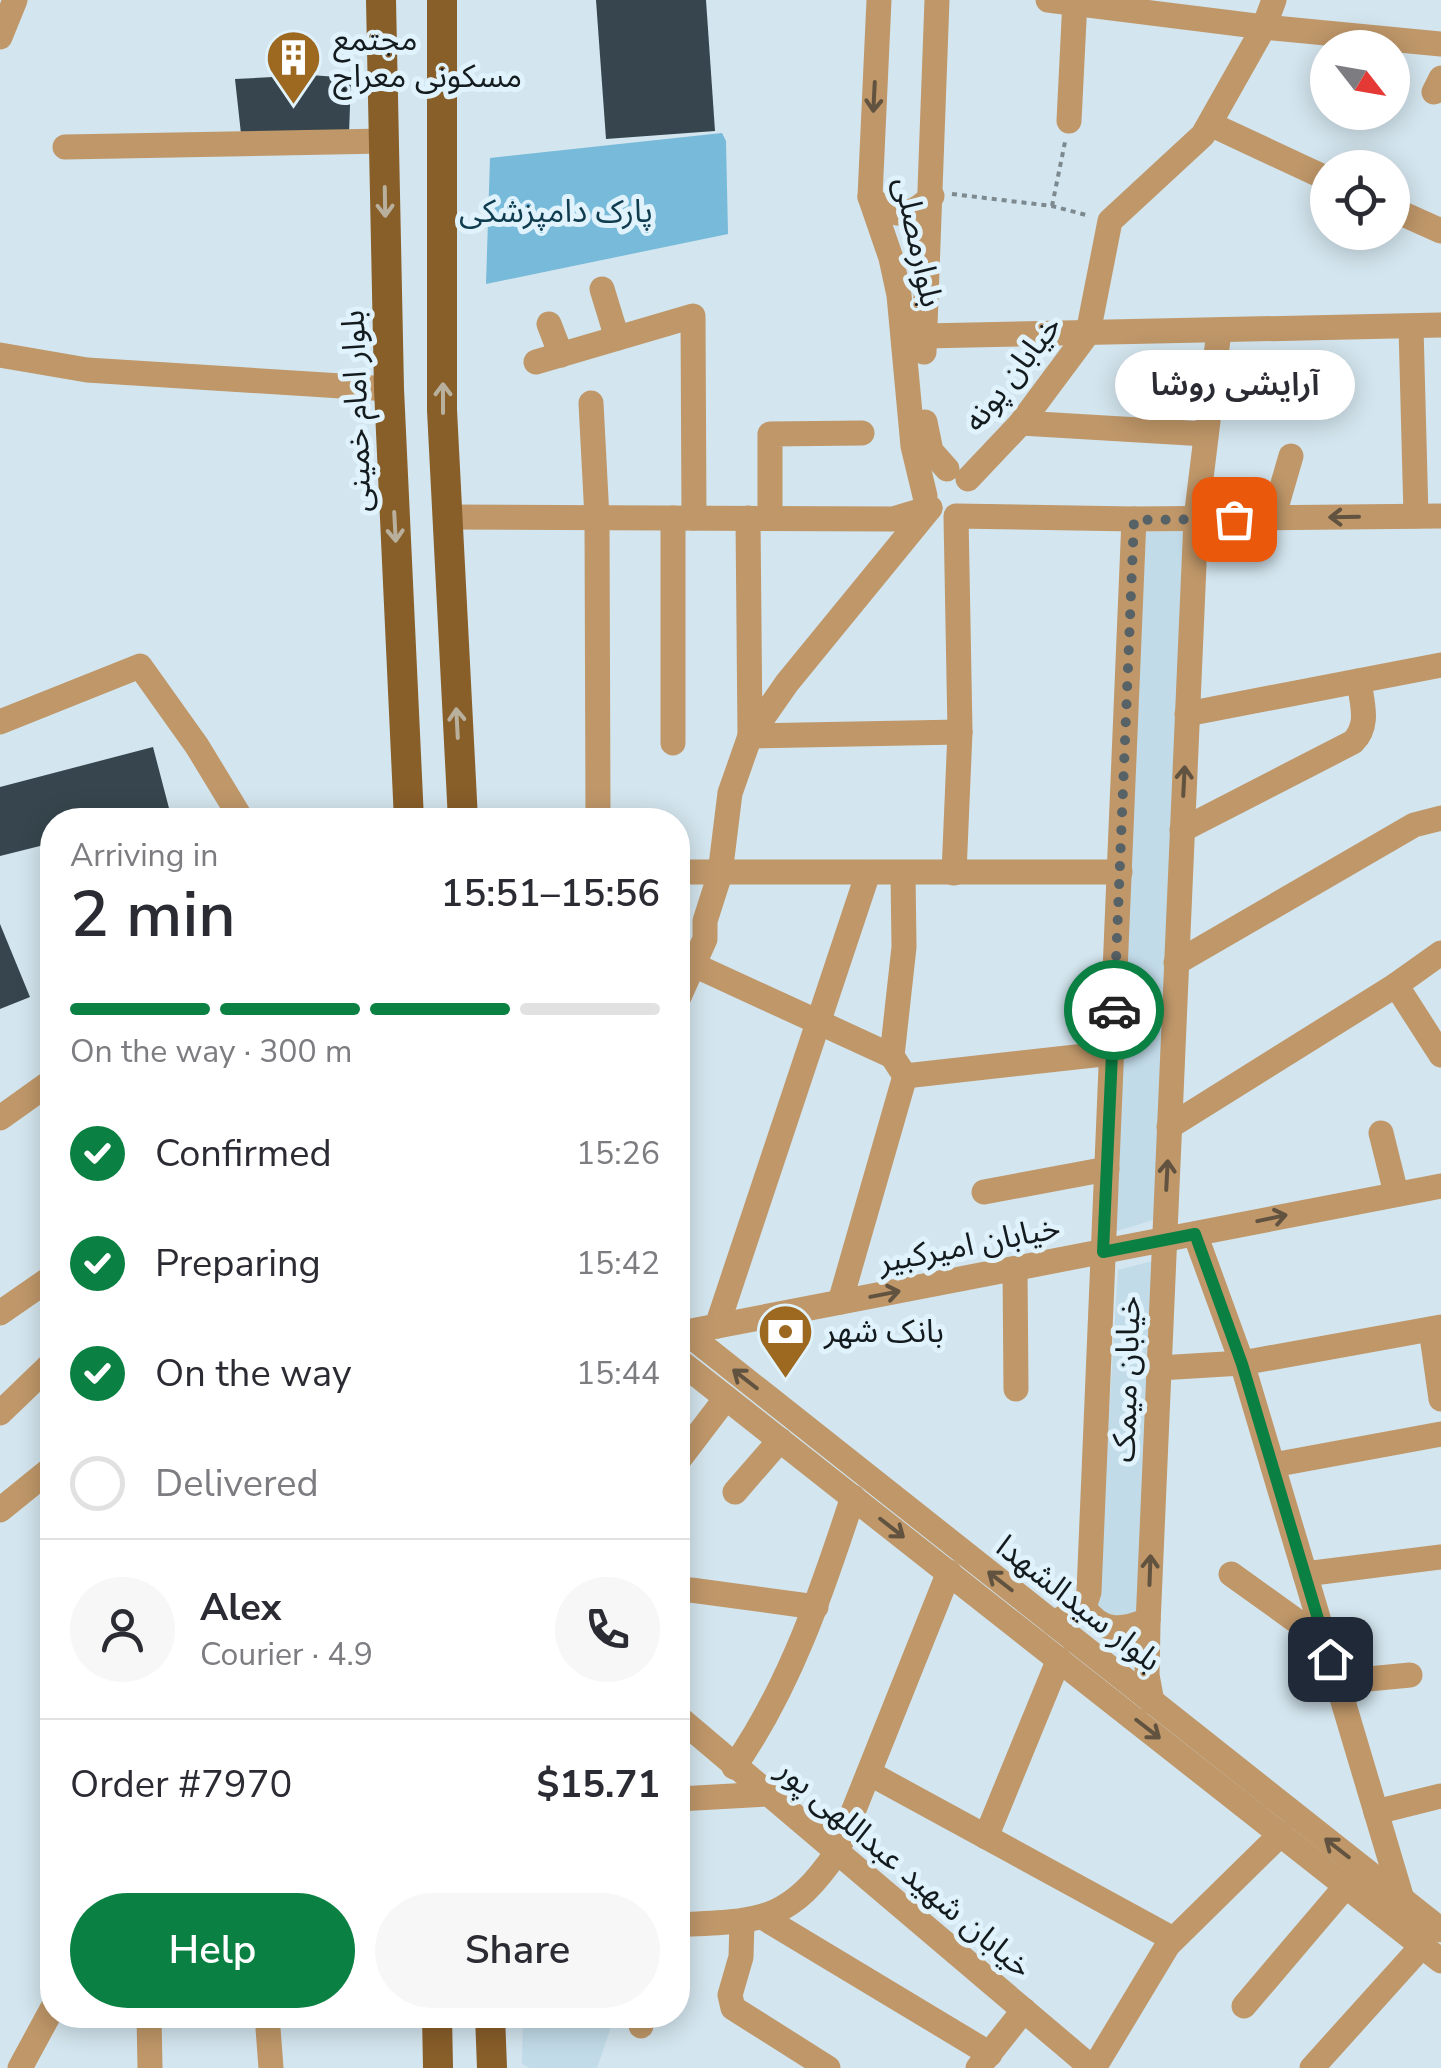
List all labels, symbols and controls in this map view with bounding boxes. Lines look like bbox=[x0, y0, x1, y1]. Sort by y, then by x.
place label: مجتمع مسکونی معراج bbox=[333, 18, 522, 100]
building icon: مجتمع مسکونی معراج bbox=[264, 27, 324, 106]
north arrow bbox=[1310, 30, 1410, 130]
map controls bbox=[1310, 30, 1410, 250]
one-way arrow bbox=[864, 81, 883, 113]
button: locate bbox=[1310, 150, 1410, 250]
street label: بلوارمصلی bbox=[884, 173, 953, 311]
one-way arrow bbox=[376, 186, 395, 218]
park label: پارک دامپزشکی bbox=[459, 190, 653, 233]
street label: خیابان پونه bbox=[953, 306, 1072, 441]
street label: بلوار امام خمینی bbox=[331, 309, 384, 513]
callout: آرایشی روشا bbox=[1114, 349, 1354, 419]
text: آرایشی روشا bbox=[1150, 363, 1320, 406]
one-way arrow bbox=[433, 382, 452, 414]
pin bbox=[1192, 477, 1277, 562]
icon: bag bbox=[1207, 492, 1262, 547]
one-way arrow bbox=[1328, 508, 1360, 526]
one-way arrow bbox=[386, 511, 405, 543]
one-way arrow bbox=[448, 707, 467, 739]
one-way arrow bbox=[1175, 765, 1194, 797]
text: Arriving in bbox=[70, 834, 218, 877]
text: 15:51–15:56 bbox=[441, 868, 660, 919]
text: 2 min bbox=[70, 870, 236, 959]
courier bbox=[1064, 960, 1164, 1060]
icon: car bbox=[1087, 983, 1142, 1038]
text: On the way · 300 m bbox=[70, 1030, 352, 1073]
icon: check bbox=[70, 1126, 125, 1181]
text: Confirmed bbox=[155, 1128, 332, 1179]
text: 15:26 bbox=[576, 1132, 660, 1175]
one-way arrow bbox=[1158, 1160, 1177, 1192]
street label: خیابان امیرکبیر bbox=[873, 1206, 1064, 1283]
one-way arrow bbox=[1256, 1208, 1288, 1227]
icon: check bbox=[70, 1236, 125, 1291]
text: Preparing bbox=[155, 1238, 321, 1289]
text: 15:42 bbox=[576, 1242, 660, 1285]
one-way arrow bbox=[868, 1283, 900, 1302]
street label: خیابان میمک bbox=[1102, 1295, 1151, 1463]
bank icon: بانک شهر bbox=[755, 1301, 815, 1380]
place label: بانک شهر bbox=[823, 1310, 944, 1353]
icon: check bbox=[70, 1346, 125, 1401]
text: On the way bbox=[155, 1348, 351, 1399]
text: 15:44 bbox=[576, 1352, 660, 1395]
one-way arrow bbox=[733, 1368, 759, 1390]
text: Delivered bbox=[155, 1458, 319, 1509]
one-way arrow bbox=[879, 1517, 905, 1539]
street label: بلوار سیدالشهدا bbox=[987, 1525, 1170, 1682]
one-way arrow bbox=[1141, 1555, 1160, 1587]
one-way arrow bbox=[987, 1571, 1014, 1592]
button: person bbox=[70, 1577, 175, 1682]
button: phone bbox=[555, 1577, 660, 1682]
text: Alex bbox=[200, 1582, 281, 1633]
pin bbox=[1288, 1617, 1373, 1702]
icon: home bbox=[1303, 1632, 1358, 1687]
text: Courier · 4.9 bbox=[200, 1633, 373, 1676]
one-way arrow bbox=[1134, 1718, 1160, 1740]
street label: خیابان شهید عبداللهی پور bbox=[767, 1748, 1041, 1988]
text: Order #7970 bbox=[70, 1759, 292, 1810]
text: $15.71 bbox=[537, 1759, 660, 1810]
one-way arrow bbox=[1324, 1838, 1351, 1859]
button: Help bbox=[70, 1893, 355, 2008]
button: Share bbox=[375, 1893, 660, 2008]

